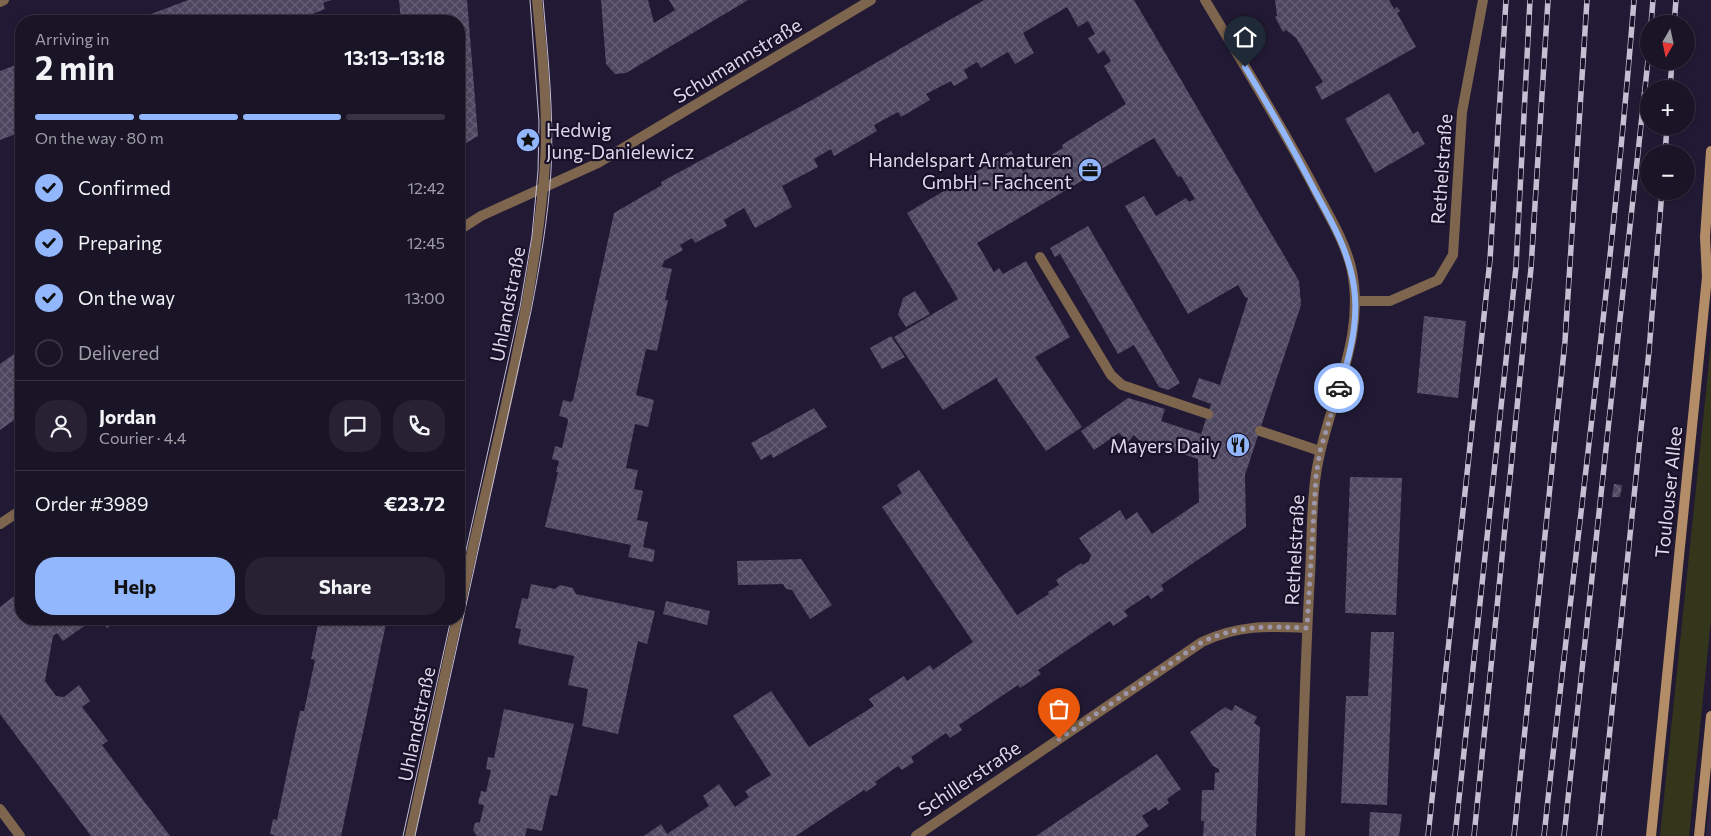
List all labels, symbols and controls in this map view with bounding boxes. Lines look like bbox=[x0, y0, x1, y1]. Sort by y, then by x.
street label: Schumannstraße bbox=[669, 13, 805, 107]
north arrow bbox=[1640, 15, 1695, 70]
map controls bbox=[1640, 15, 1695, 200]
pin bbox=[1224, 16, 1266, 67]
icon: home bbox=[1231, 23, 1259, 51]
text: Arriving in bbox=[35, 29, 109, 48]
text: 13:13–13:18 bbox=[344, 46, 445, 69]
text: 2 min bbox=[35, 47, 115, 87]
button: + bbox=[1640, 80, 1695, 135]
street label: Rethelstraße bbox=[1426, 113, 1456, 225]
place label: Hedwig Jung-Danielewicz bbox=[546, 118, 694, 163]
place icon: Hedwig Jung-Danielewicz bbox=[515, 127, 541, 153]
text: On the way · 80 m bbox=[35, 128, 164, 147]
button: − bbox=[1640, 145, 1695, 200]
place label: Handelspart Armaturen GmbH - Fachcent bbox=[868, 148, 1072, 193]
office icon: Handelspart Armaturen GmbH - Fachcent bbox=[1077, 157, 1103, 183]
icon: check bbox=[35, 174, 63, 202]
text: Confirmed bbox=[78, 176, 171, 199]
text: 12:42 bbox=[407, 178, 445, 197]
icon: check bbox=[35, 229, 63, 257]
text: Preparing bbox=[78, 231, 162, 254]
text: 12:45 bbox=[407, 233, 445, 252]
street label: Uhlandstraße bbox=[485, 245, 529, 363]
icon: check bbox=[35, 284, 63, 312]
text: On the way bbox=[78, 286, 175, 309]
text: 13:00 bbox=[404, 288, 445, 307]
text: Delivered bbox=[78, 341, 159, 364]
courier bbox=[1314, 363, 1364, 413]
icon: car bbox=[1325, 374, 1353, 402]
button: person bbox=[35, 400, 87, 452]
button: chat bbox=[329, 400, 381, 452]
button: phone bbox=[393, 400, 445, 452]
text: Jordan bbox=[99, 405, 156, 428]
street label: Toulouser Allee bbox=[1650, 425, 1686, 559]
text: Courier · 4.4 bbox=[99, 428, 186, 447]
restaurant icon: Mayers Daily bbox=[1225, 432, 1251, 458]
place label: Mayers Daily bbox=[1110, 434, 1220, 457]
text: Order #3989 bbox=[35, 492, 148, 515]
text: €23.72 bbox=[384, 492, 445, 515]
street label: Rethelstraße bbox=[1280, 494, 1308, 606]
button: Help bbox=[35, 557, 235, 615]
button: Share bbox=[245, 557, 445, 615]
street label: Uhlandstraße bbox=[393, 665, 439, 783]
pin bbox=[1038, 688, 1080, 739]
icon: bag bbox=[1045, 695, 1073, 723]
street label: Schillerstraße bbox=[913, 735, 1025, 821]

